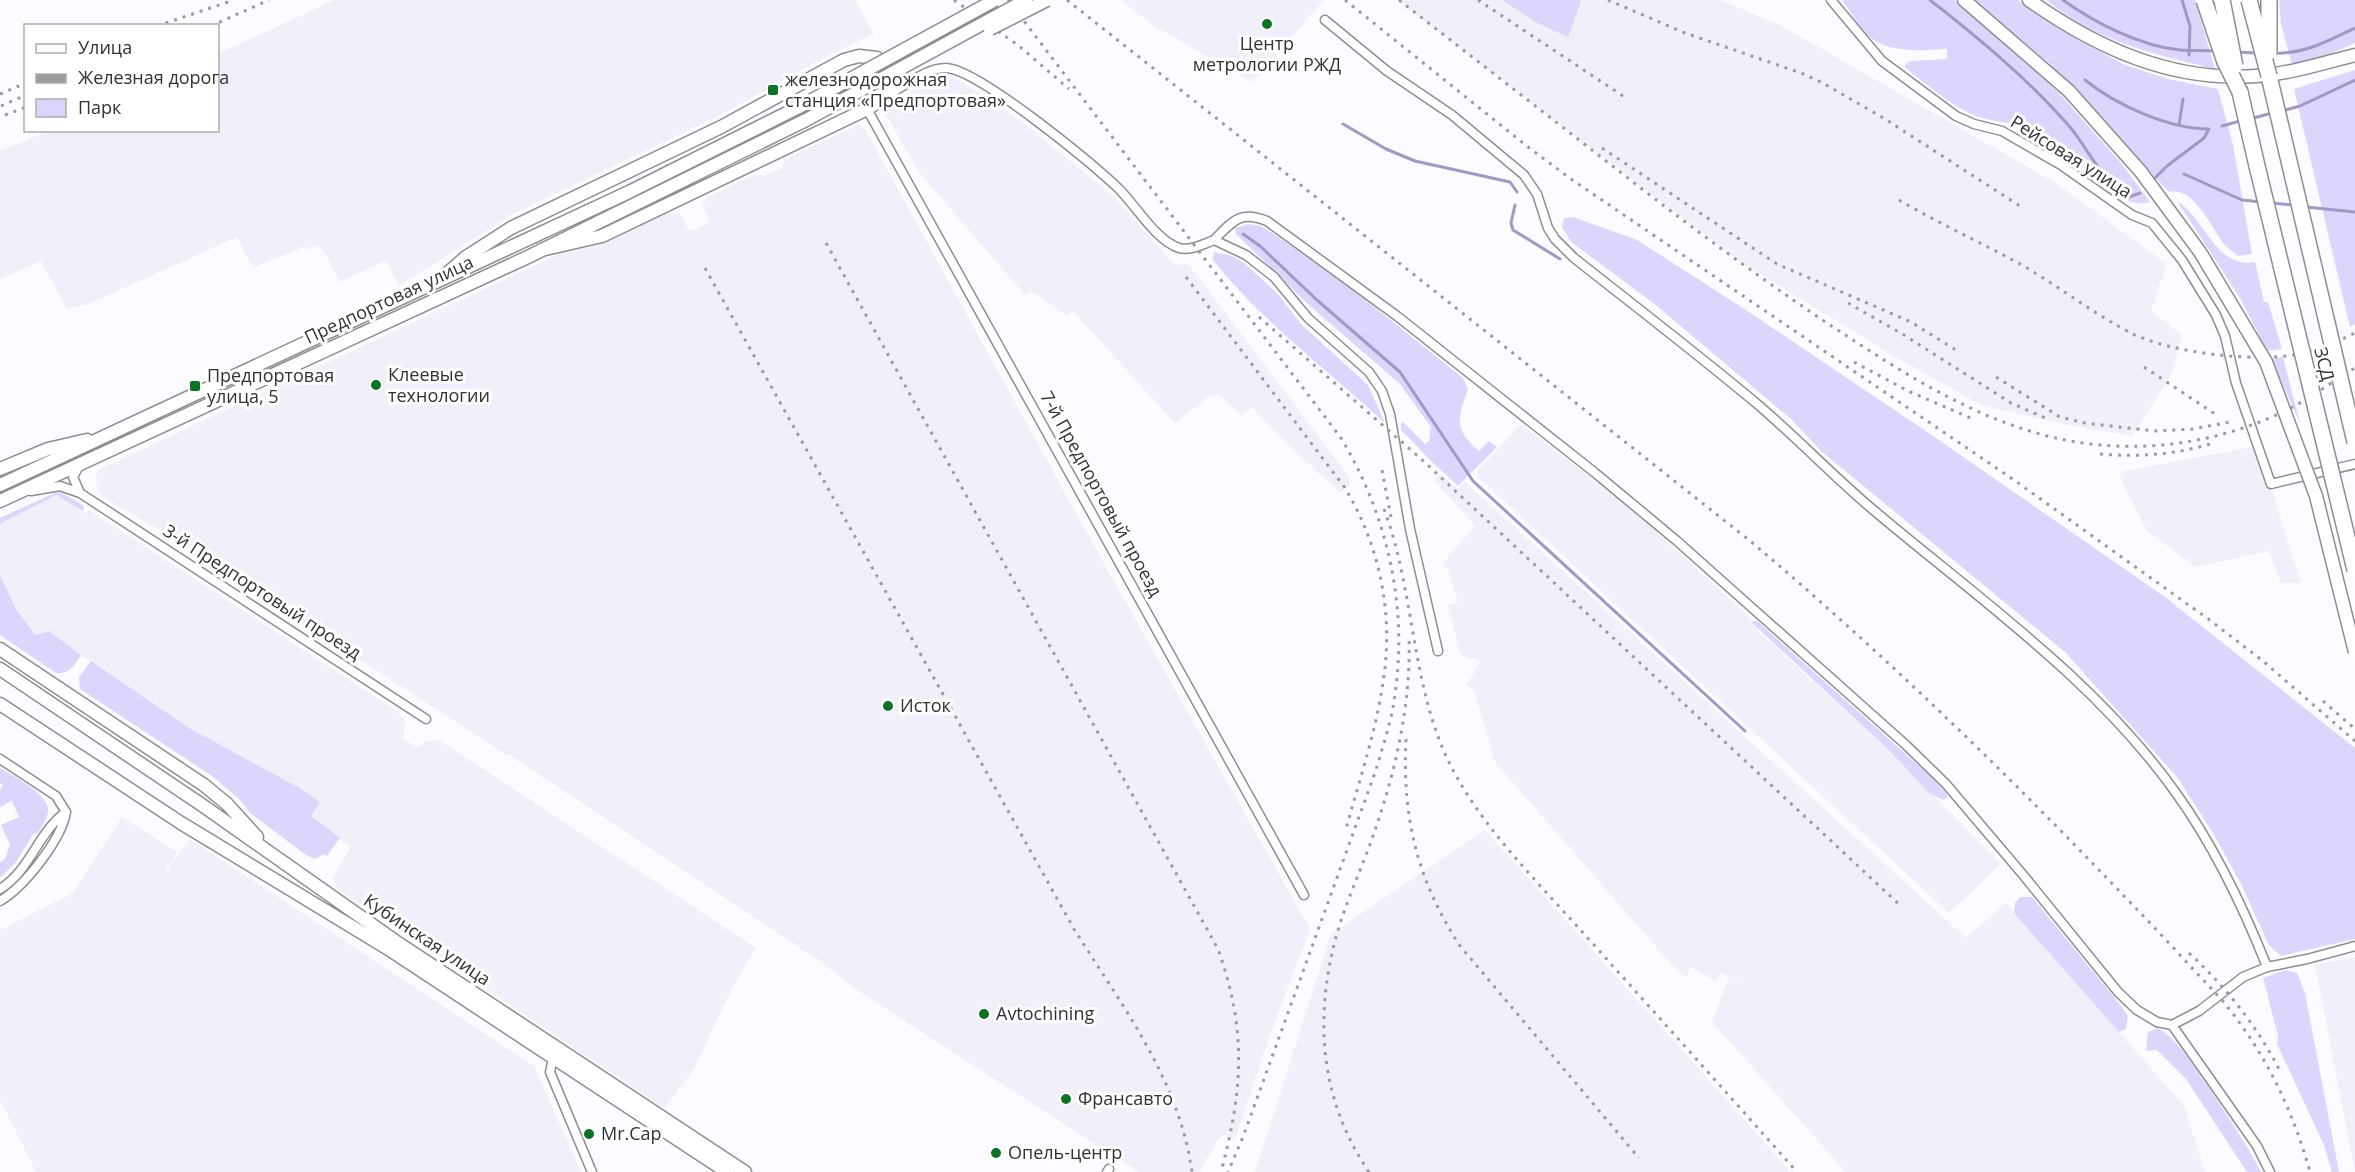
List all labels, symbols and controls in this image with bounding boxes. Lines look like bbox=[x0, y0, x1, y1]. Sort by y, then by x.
marker: Центр метрологии РЖД bbox=[1260, 17, 1274, 31]
legend bbox=[24, 24, 219, 132]
place label: Центр метрологии РЖД bbox=[1193, 31, 1341, 76]
text: Улица bbox=[78, 35, 132, 59]
text: Железная дорога bbox=[78, 65, 229, 89]
place label: железнодорожная станция «Предпортовая» bbox=[785, 67, 1006, 112]
marker: железнодорожная станция «Предпортовая» bbox=[766, 83, 780, 97]
text: Парк bbox=[78, 95, 122, 119]
street label: Рейсовая улица bbox=[2006, 109, 2137, 203]
street label: Предпортовая улица bbox=[300, 249, 477, 349]
street label: ЗСД bbox=[2309, 344, 2341, 383]
place label: Клеевые технологии bbox=[388, 362, 490, 407]
place label: Предпортовая улица, 5 bbox=[207, 363, 334, 408]
marker: Клеевые технологии bbox=[369, 378, 383, 392]
marker: Предпортовая улица, 5 bbox=[188, 379, 202, 393]
street label: 7-й Предпортовый проезд bbox=[1035, 386, 1168, 601]
street label: 3-й Предпортовый проезд bbox=[159, 518, 366, 664]
place label: Исток bbox=[900, 693, 952, 717]
marker: Исток bbox=[881, 699, 895, 713]
street label: Кубинская улица bbox=[359, 888, 496, 991]
place label: Avtochining bbox=[996, 1001, 1094, 1025]
marker: Avtochining bbox=[977, 1007, 991, 1021]
place label: Франсавто bbox=[1078, 1086, 1173, 1110]
marker: Франсавто bbox=[1059, 1092, 1073, 1106]
place label: Mr.Cap bbox=[601, 1121, 662, 1145]
marker: Mr.Cap bbox=[582, 1127, 596, 1141]
place label: Опель-центр bbox=[1008, 1140, 1122, 1164]
marker: Опель-центр bbox=[989, 1146, 1003, 1160]

